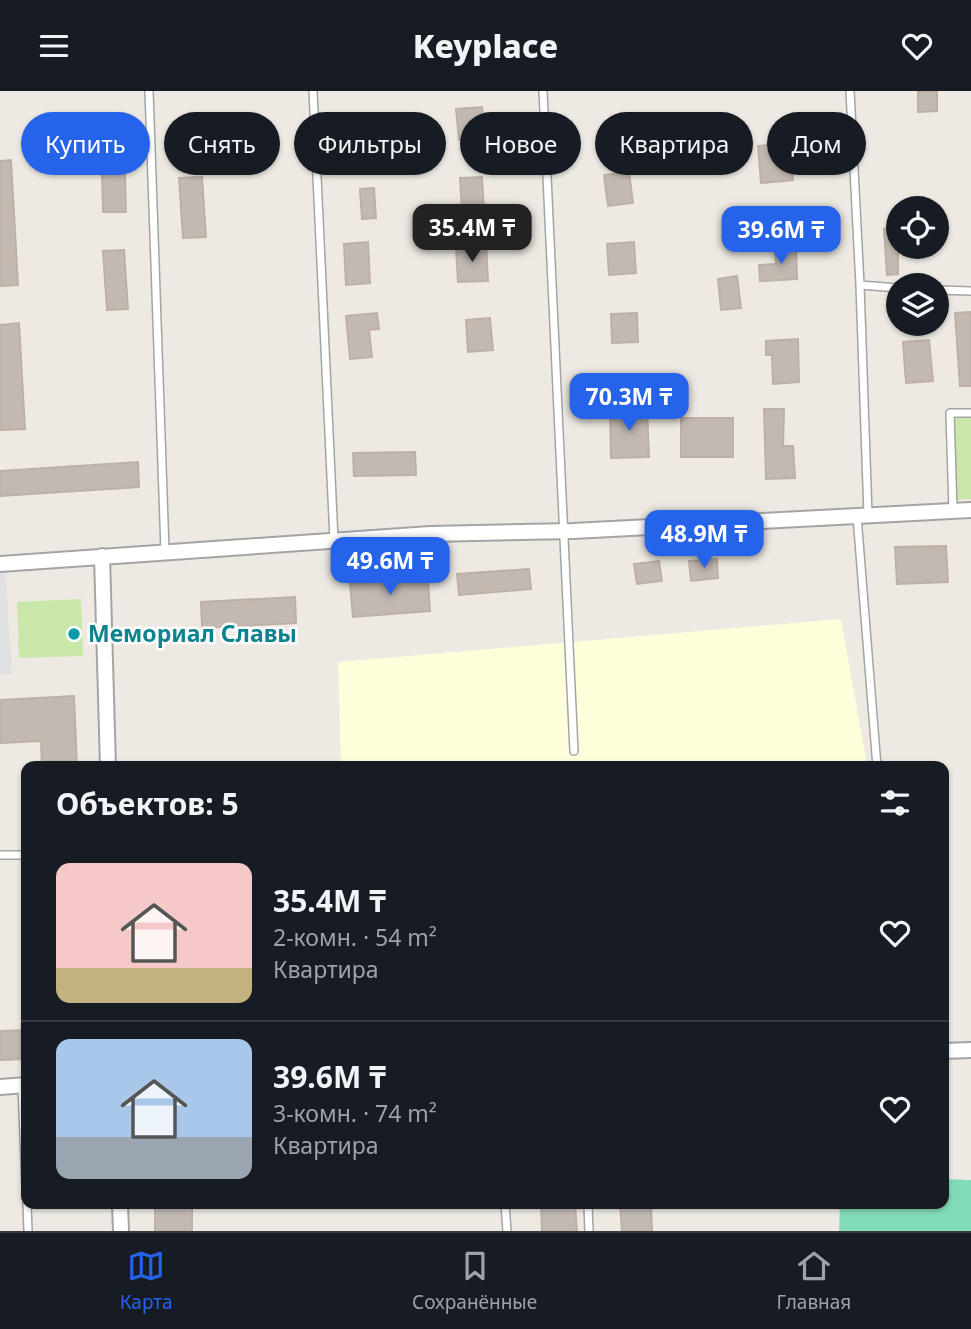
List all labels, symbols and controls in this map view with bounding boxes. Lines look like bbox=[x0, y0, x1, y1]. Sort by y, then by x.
text: Keyplace bbox=[413, 24, 558, 67]
icon: menu bbox=[35, 27, 73, 65]
icon: heart bbox=[898, 27, 936, 65]
chip: Купить bbox=[21, 112, 150, 175]
chip: Снять bbox=[164, 112, 280, 175]
chip: Фильтры bbox=[294, 112, 446, 175]
chip: Новое bbox=[460, 112, 581, 175]
chip: Квартира bbox=[595, 112, 753, 175]
chip: Дом bbox=[767, 112, 866, 175]
map controls bbox=[886, 196, 949, 336]
button: locate bbox=[886, 196, 949, 259]
pin: 35.4M ₸ bbox=[407, 205, 537, 264]
pin: 39.6M ₸ bbox=[716, 207, 846, 266]
text: 35.4M ₸ bbox=[429, 211, 515, 243]
text: 39.6M ₸ bbox=[738, 213, 824, 245]
button: layers bbox=[886, 273, 949, 336]
pin: 70.3M ₸ bbox=[564, 373, 694, 433]
text: 70.3M ₸ bbox=[586, 380, 672, 412]
pin: 48.9M ₸ bbox=[639, 511, 769, 570]
text: 48.9M ₸ bbox=[661, 517, 747, 549]
pin: 49.6M ₸ bbox=[325, 538, 455, 597]
text: 49.6M ₸ bbox=[347, 544, 433, 576]
place label: Мемориал Славы bbox=[88, 617, 297, 649]
marker: Мемориал Славы bbox=[66, 626, 82, 642]
text: Объектов: 5 bbox=[56, 783, 239, 824]
icon: filters bbox=[876, 784, 914, 822]
text: 35.4M ₸ bbox=[273, 880, 386, 921]
icon: home bbox=[112, 891, 196, 975]
icon: heart bbox=[876, 914, 914, 952]
text: 2-комн. · 54 m² bbox=[273, 921, 437, 953]
text: Квартира bbox=[273, 953, 379, 985]
text: 39.6M ₸ bbox=[273, 1056, 386, 1097]
icon: home bbox=[112, 1067, 196, 1151]
icon: heart bbox=[876, 1090, 914, 1128]
text: 3-комн. · 74 m² bbox=[273, 1097, 437, 1129]
text: Квартира bbox=[273, 1129, 379, 1161]
tab: Карта bbox=[120, 1247, 173, 1315]
tab: Сохранённые bbox=[412, 1247, 537, 1315]
tab: Главная bbox=[777, 1247, 851, 1315]

